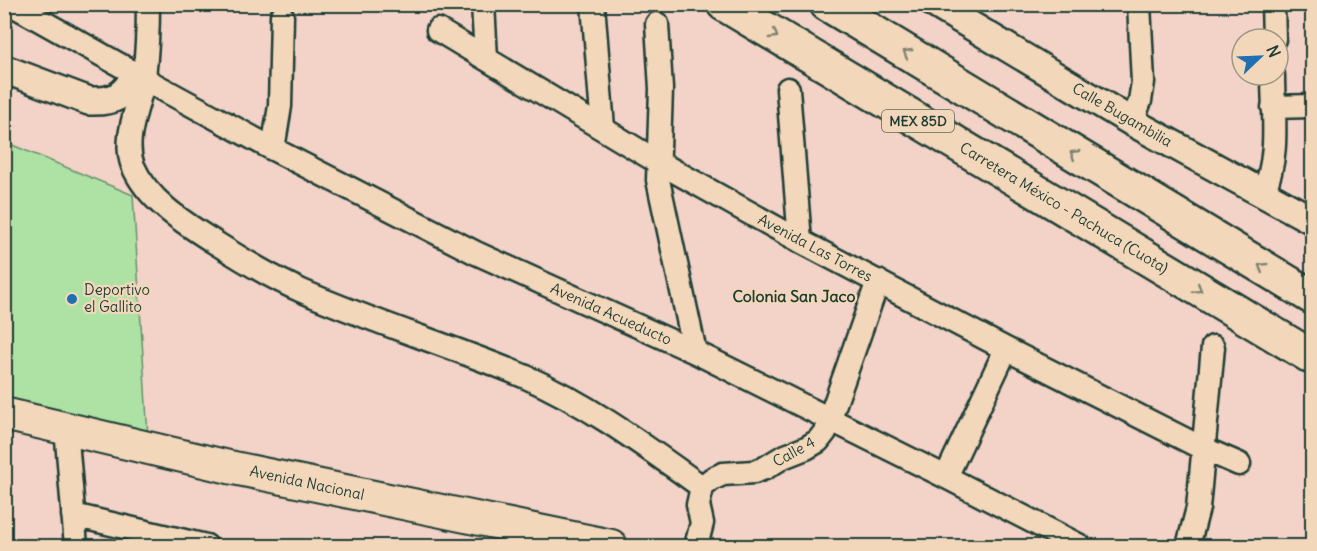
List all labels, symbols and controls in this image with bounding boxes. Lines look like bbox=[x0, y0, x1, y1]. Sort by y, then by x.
one-way arrow bbox=[768, 27, 778, 39]
north arrow bbox=[1230, 27, 1290, 87]
text: N bbox=[1262, 42, 1285, 60]
one-way arrow bbox=[903, 48, 913, 60]
street label: Calle Bugambilia bbox=[1069, 78, 1176, 151]
road number: MEX 85D bbox=[882, 110, 954, 132]
street label: Carretera México - Pachuca (Cuota) bbox=[957, 138, 1172, 278]
one-way arrow bbox=[1070, 149, 1080, 161]
street label: Avenida Las Torres bbox=[755, 209, 876, 286]
one-way arrow bbox=[1258, 263, 1268, 274]
street label: Avenida Acueducto bbox=[548, 278, 675, 349]
place label: Deportivo el Gallito bbox=[84, 280, 150, 316]
one-way arrow bbox=[1192, 281, 1203, 293]
district label: Colonia San Jaco bbox=[733, 286, 855, 306]
marker: Deportivo el Gallito bbox=[65, 292, 79, 306]
street label: Calle 4 bbox=[769, 432, 818, 471]
street label: Avenida Nacional bbox=[248, 461, 366, 504]

